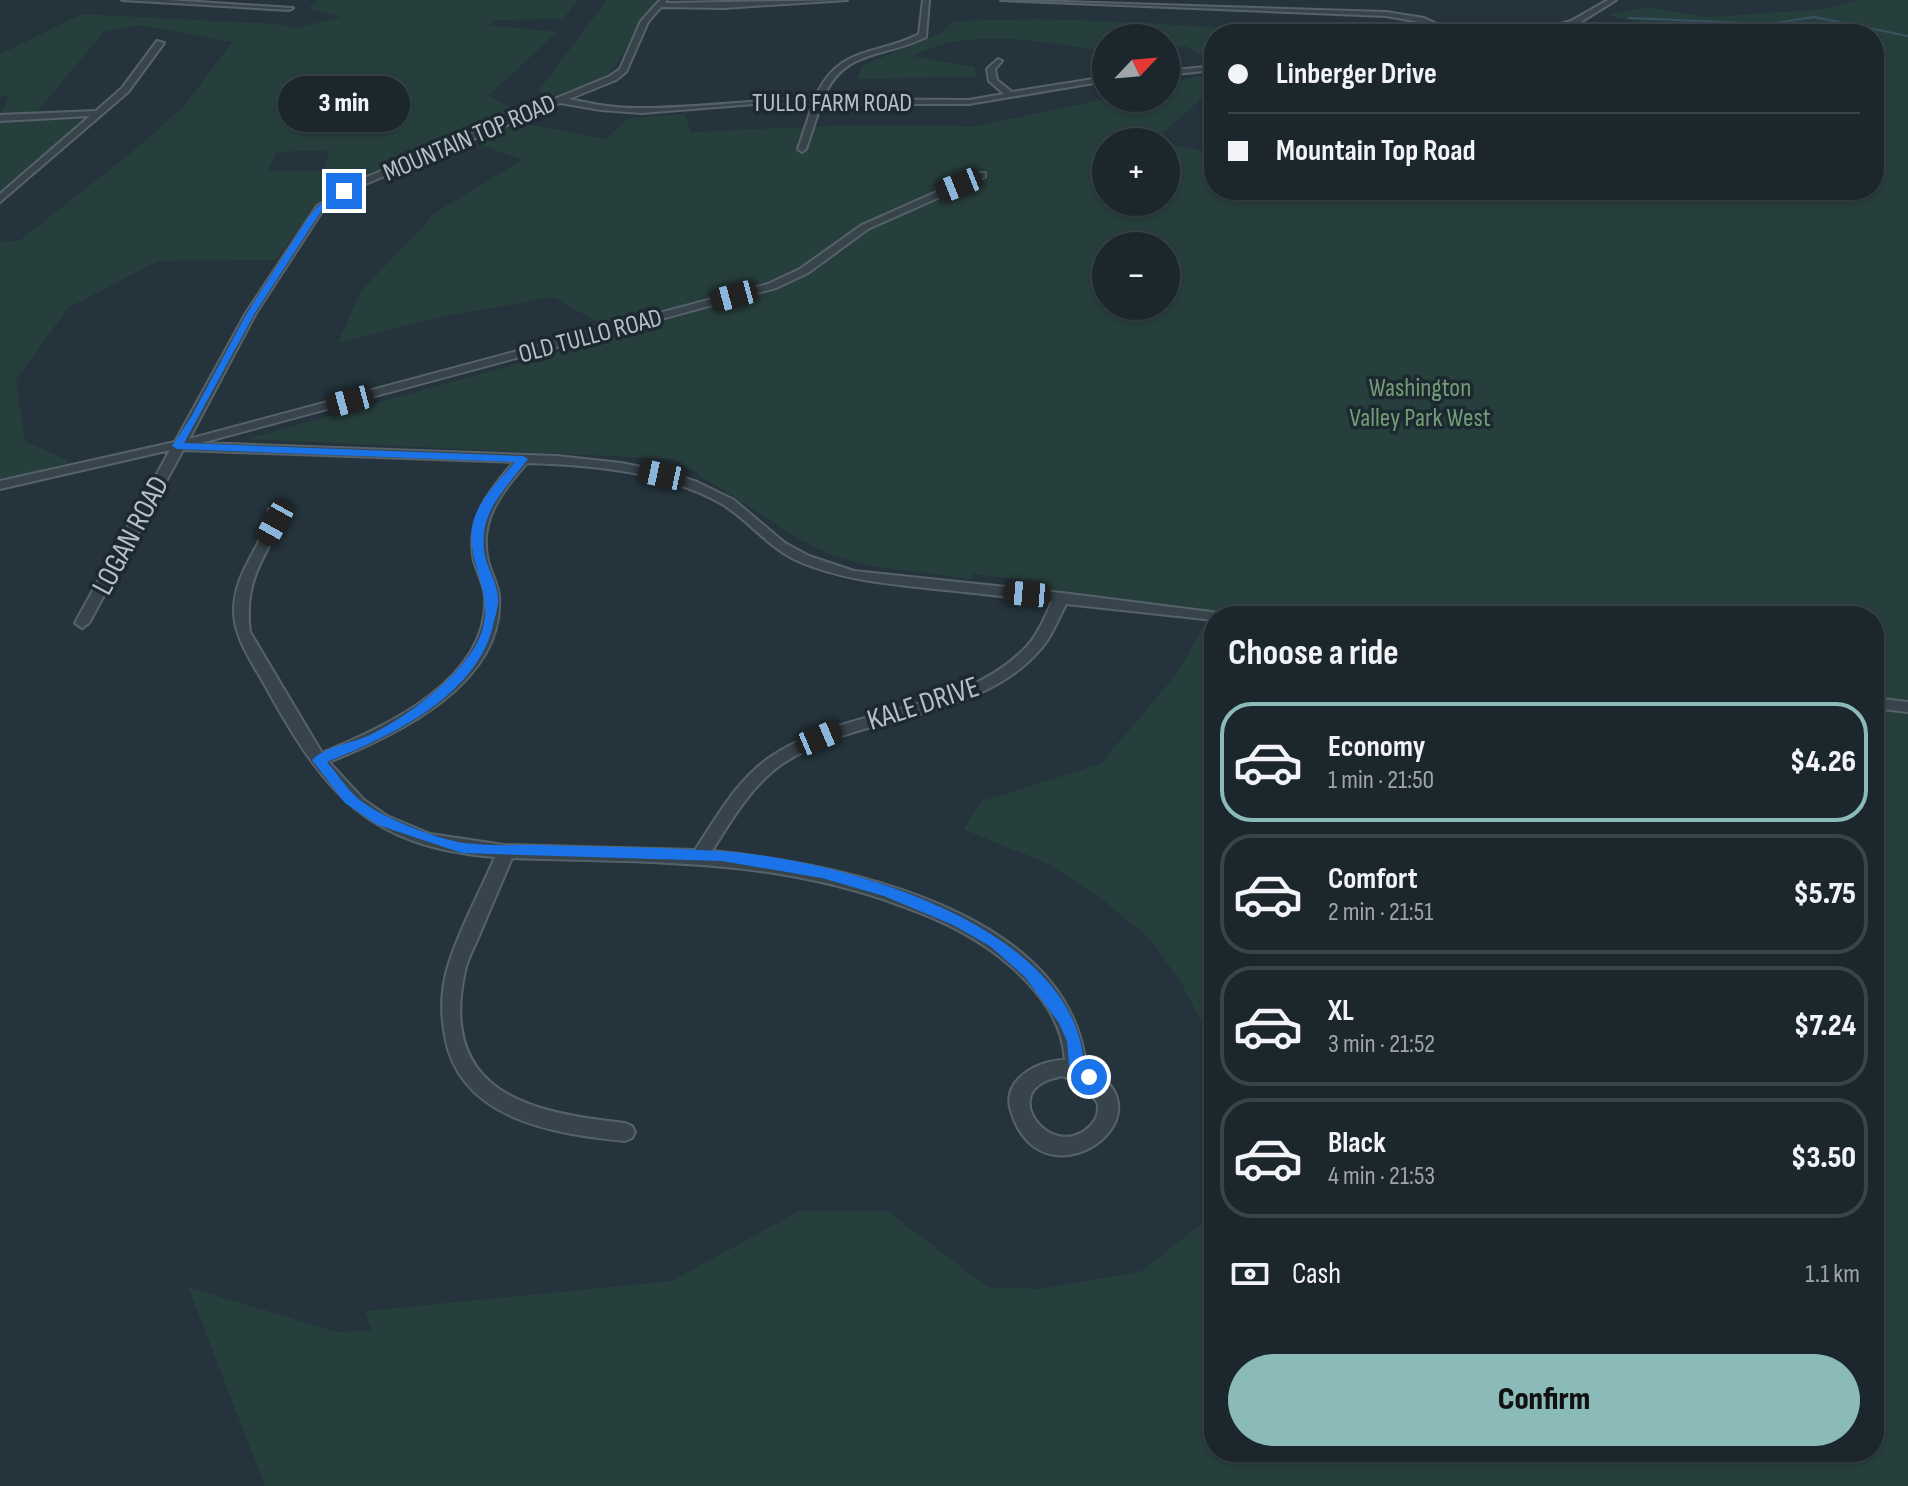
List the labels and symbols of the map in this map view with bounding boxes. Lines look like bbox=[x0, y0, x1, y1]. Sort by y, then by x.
north arrow bbox=[1092, 24, 1180, 112]
callout: 3 min bbox=[278, 75, 410, 131]
street label: MOUNTAIN TOP ROAD bbox=[379, 88, 560, 189]
street label: TULLO FARM ROAD bbox=[752, 88, 912, 119]
car bbox=[932, 165, 986, 205]
route end bbox=[326, 173, 362, 209]
car bbox=[708, 278, 760, 314]
street label: OLD TULLO ROAD bbox=[515, 302, 665, 370]
park label: Washington Valley Park West bbox=[1349, 373, 1491, 434]
car bbox=[324, 383, 376, 419]
car bbox=[636, 458, 688, 492]
street label: LOGAN ROAD bbox=[85, 470, 177, 601]
car bbox=[253, 496, 297, 550]
car bbox=[1002, 580, 1052, 608]
street label: KALE DRIVE bbox=[863, 669, 984, 739]
car bbox=[792, 718, 846, 758]
route start bbox=[1071, 1059, 1107, 1095]

